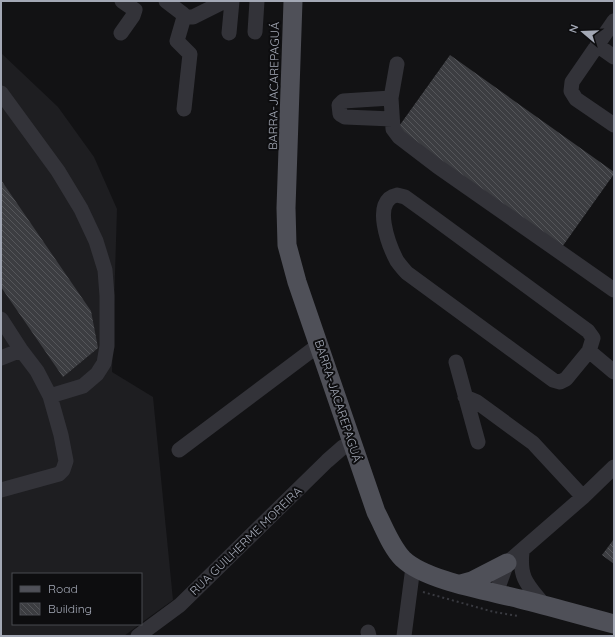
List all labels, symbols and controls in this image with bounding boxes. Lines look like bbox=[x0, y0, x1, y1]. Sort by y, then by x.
north arrow bbox=[563, 12, 603, 52]
street label: BARRA-JACAREPAGUÁ bbox=[265, 22, 282, 150]
text: N bbox=[566, 23, 581, 35]
street label: BARRA-JACAREPAGUÁ bbox=[312, 338, 365, 464]
street label: RUA GUILHERME MOREIRA bbox=[186, 483, 305, 598]
legend bbox=[12, 573, 142, 625]
text: Road bbox=[48, 581, 78, 596]
text: Building bbox=[48, 601, 92, 616]

